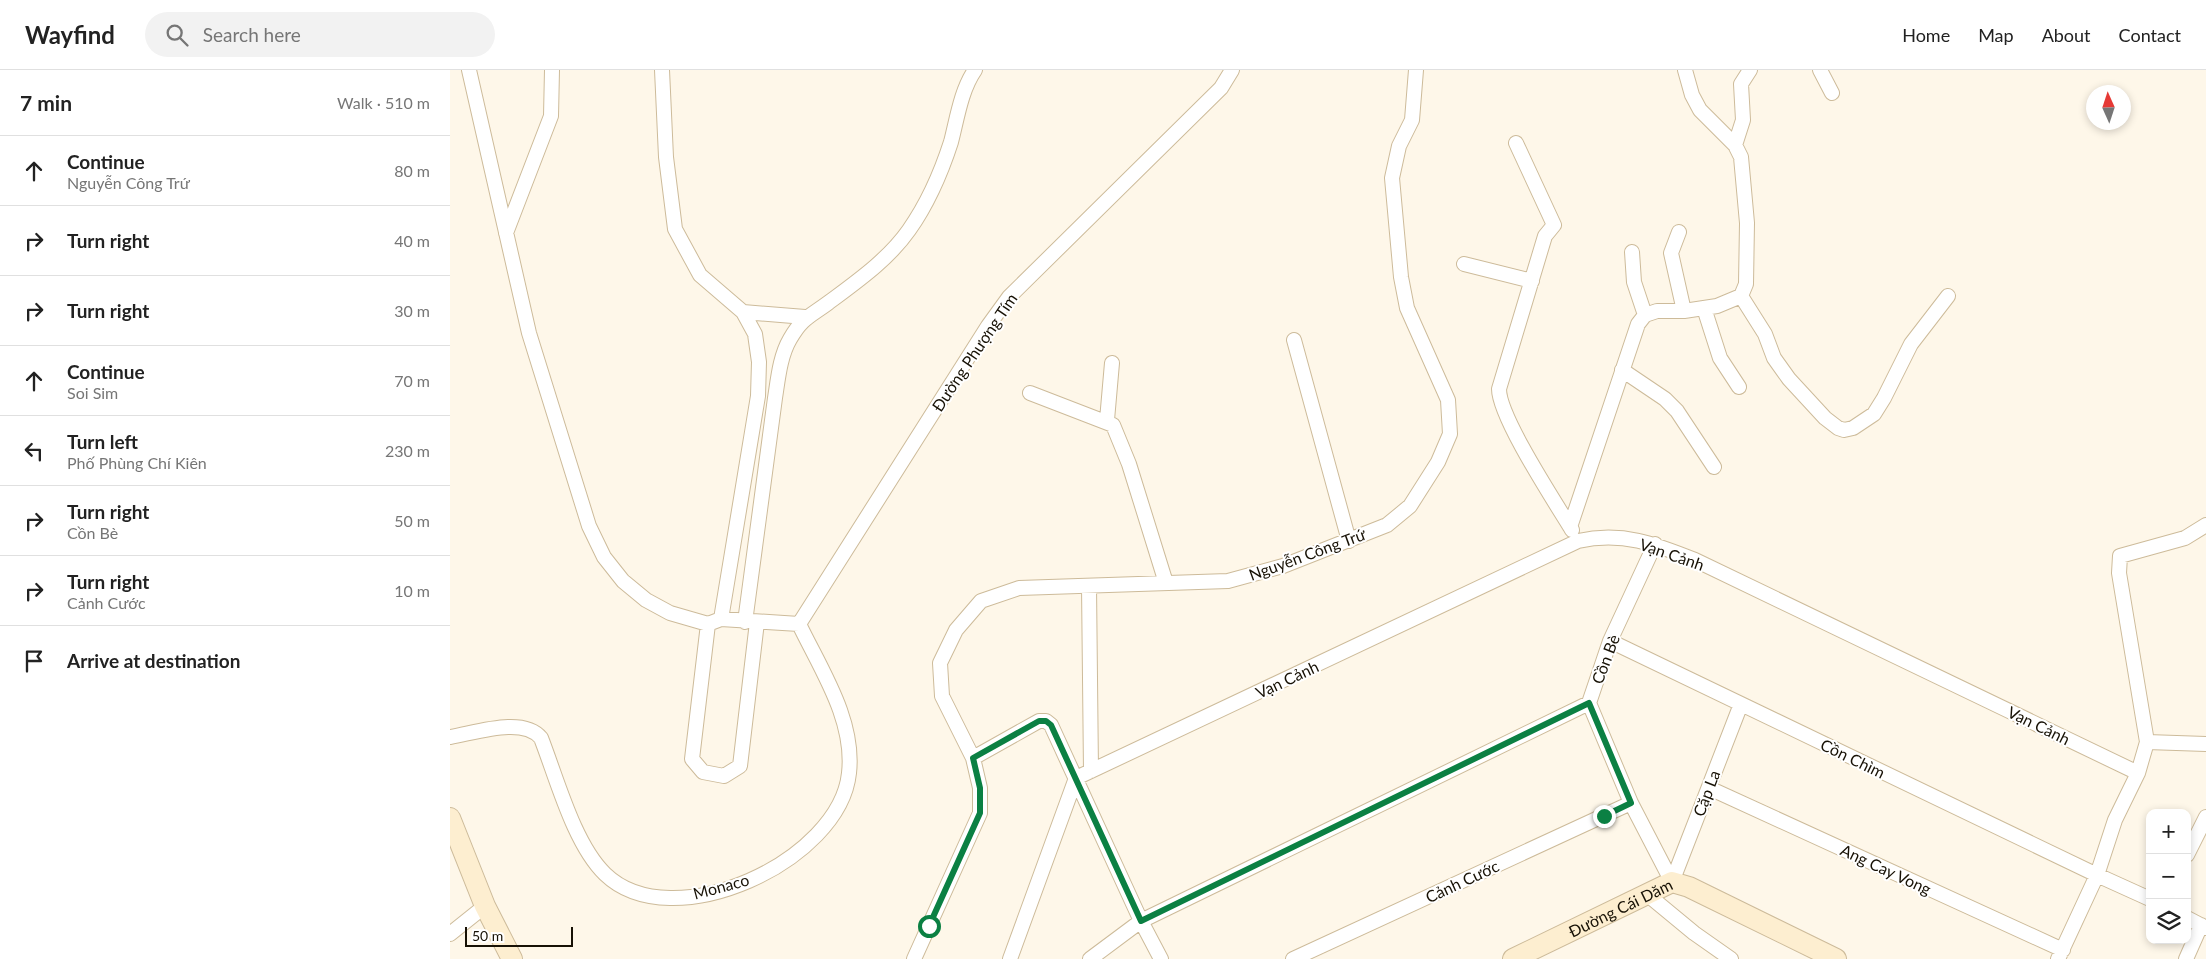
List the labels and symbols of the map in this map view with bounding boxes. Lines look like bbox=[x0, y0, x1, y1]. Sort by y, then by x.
north arrow bbox=[2086, 85, 2131, 130]
street label: Đường Phượng Tím bbox=[927, 289, 1021, 415]
street label: Nguyễn Công Trứ bbox=[1246, 524, 1369, 584]
street label: Vạn Cảnh bbox=[1637, 534, 1707, 574]
street label: Cồn Bè bbox=[1587, 632, 1623, 686]
street label: Vạn Cảnh bbox=[1253, 656, 1321, 702]
street label: Vạn Cảnh bbox=[2005, 702, 2073, 748]
street label: Cồn Chìm bbox=[1818, 734, 1888, 782]
street label: Cặp La bbox=[1689, 767, 1723, 819]
route end bbox=[1593, 805, 1616, 828]
street label: Ang Cay Vong bbox=[1838, 840, 1934, 898]
street label: Cảnh Cước bbox=[1422, 856, 1502, 906]
street label: Monaco bbox=[691, 869, 751, 903]
street label: Đường Cái Dăm bbox=[1565, 874, 1675, 940]
route start bbox=[918, 915, 941, 938]
scale bar bbox=[465, 924, 572, 947]

